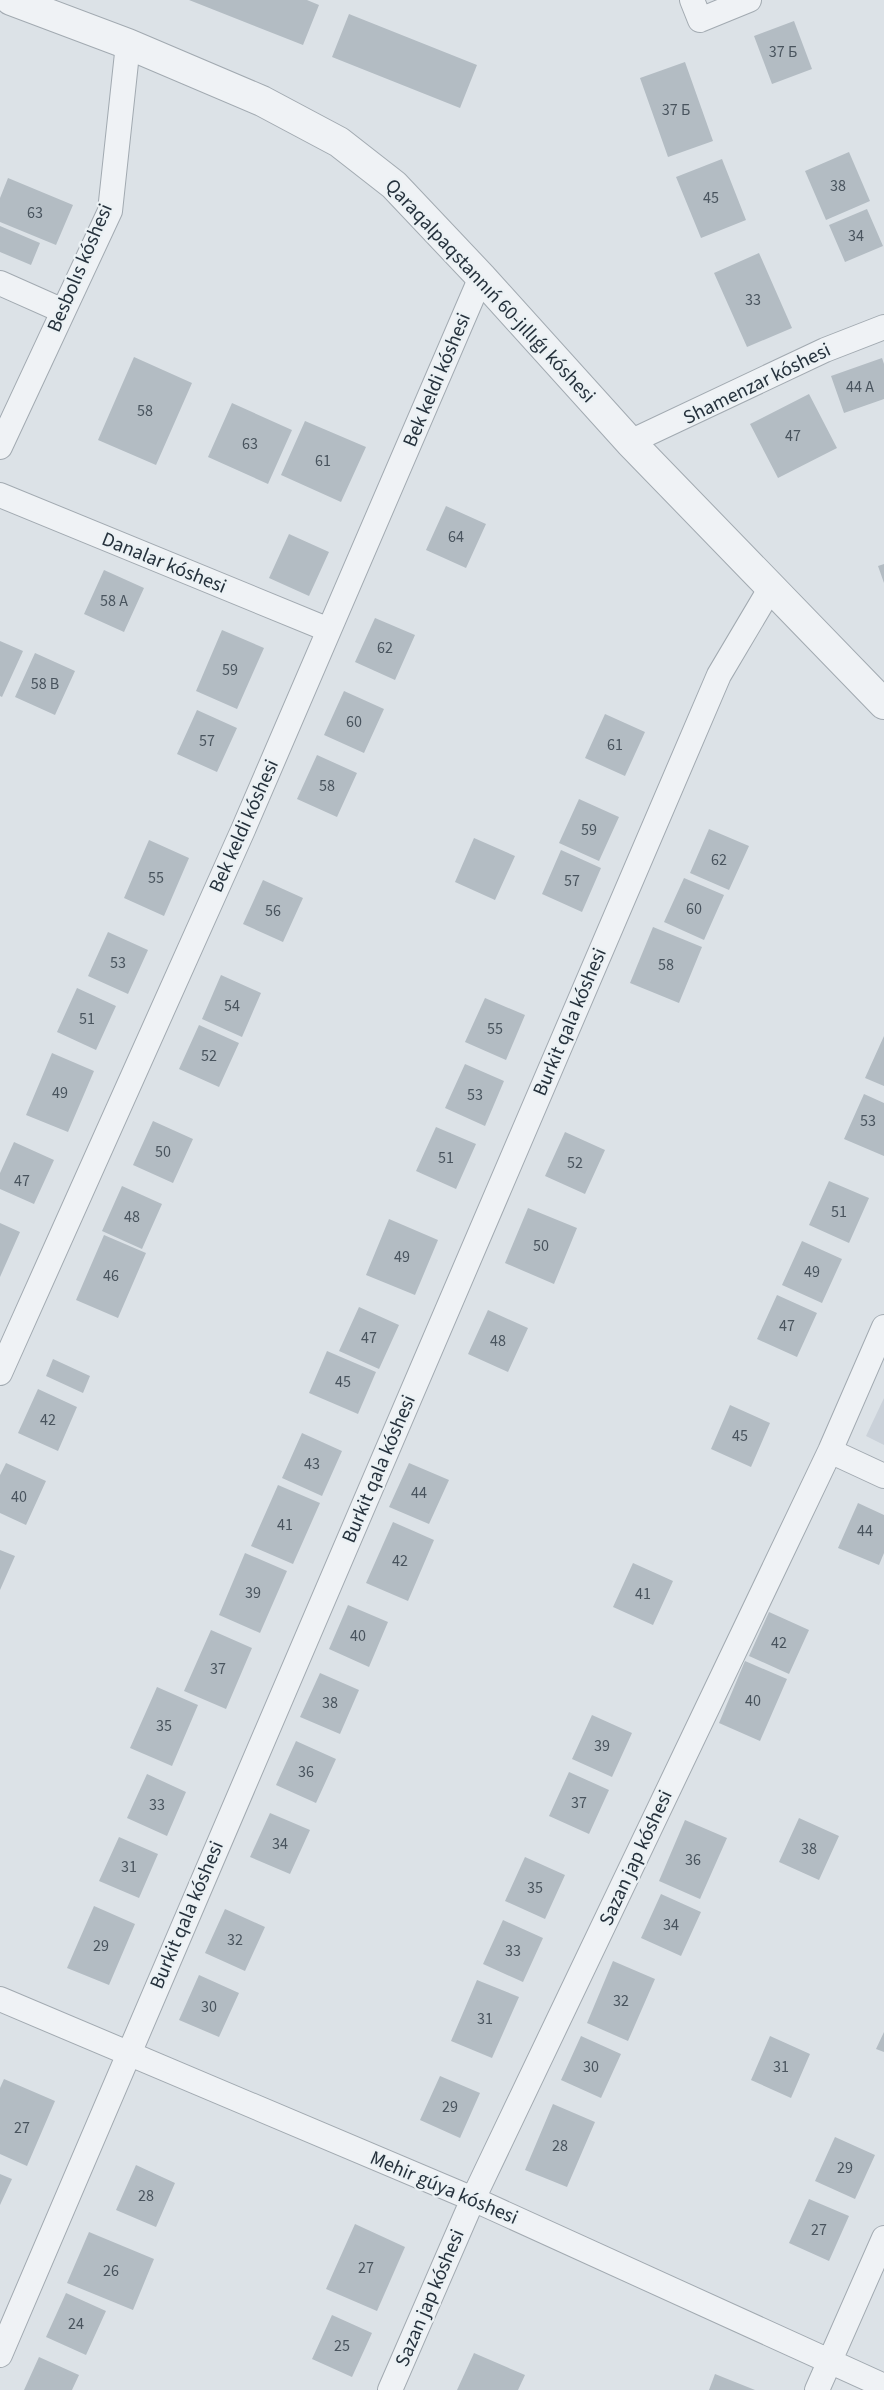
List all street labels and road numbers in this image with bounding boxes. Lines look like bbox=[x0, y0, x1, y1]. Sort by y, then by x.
street label: Qaraqalpaqstannıń 60-jıllıǵı kóshesi bbox=[378, 173, 602, 409]
street label: Besbolıs kóshesi bbox=[40, 199, 120, 337]
street label: Bek keldi kóshesi bbox=[396, 309, 478, 451]
street label: Shamenzar kóshesi bbox=[679, 336, 835, 432]
street label: Danalar kóshesi bbox=[97, 525, 231, 601]
street label: Bek keldi kóshesi bbox=[202, 755, 286, 897]
street label: Burkit qala kóshesi bbox=[526, 944, 614, 1100]
street label: Burkit qala kóshesi bbox=[335, 1391, 423, 1547]
street label: Sazan jap kóshesi bbox=[592, 1786, 680, 1930]
street label: Burkit qala kóshesi bbox=[143, 1837, 231, 1993]
street label: Mehir gúyа kóshesi bbox=[366, 2144, 522, 2232]
street label: Sazan jap kóshesi bbox=[388, 2225, 472, 2371]

